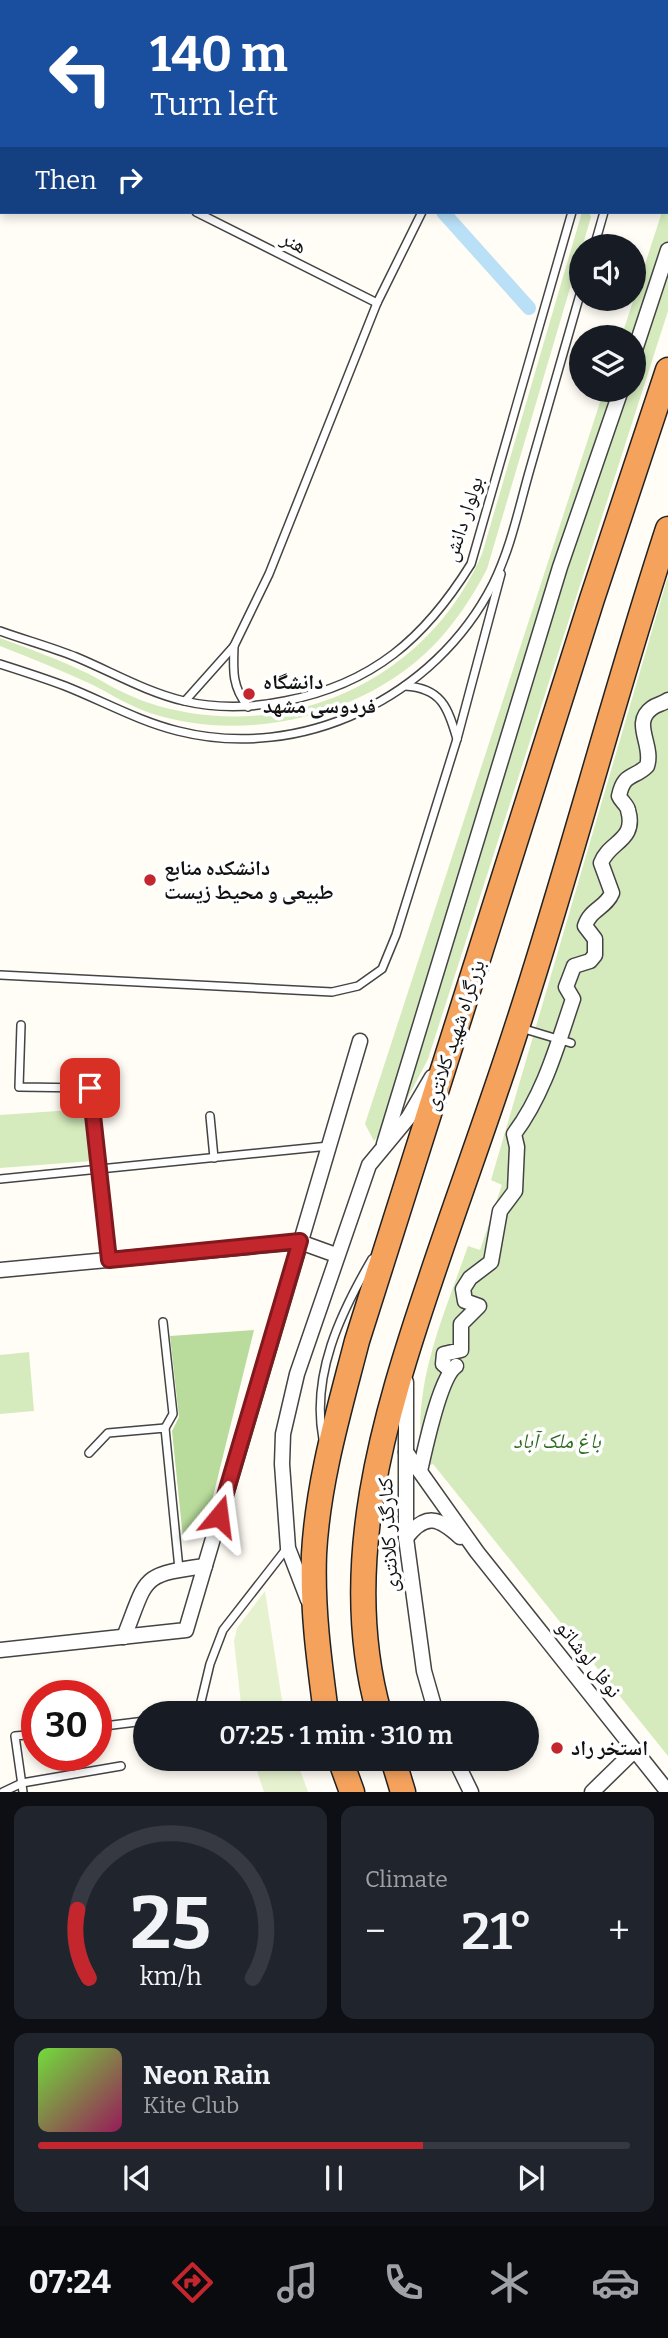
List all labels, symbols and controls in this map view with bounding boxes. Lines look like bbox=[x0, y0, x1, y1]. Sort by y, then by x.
text: 140 m bbox=[150, 25, 288, 84]
icon: left bbox=[35, 28, 126, 119]
text: Turn left bbox=[150, 85, 278, 123]
icon: right bbox=[111, 161, 149, 199]
text: Then bbox=[35, 165, 97, 196]
street label: هنر bbox=[276, 224, 311, 259]
map controls bbox=[569, 234, 646, 402]
button: sound bbox=[569, 234, 646, 311]
button: layers bbox=[569, 325, 646, 402]
street label: بولوار دانش bbox=[437, 473, 489, 565]
place label: دانشگاه فردوسی مشهد bbox=[263, 669, 376, 719]
marker: دانشگاه فردوسی مشهد bbox=[241, 686, 257, 702]
place label: دانشکده منابع طبیعی و محیط زیست bbox=[164, 855, 334, 905]
marker: دانشکده منابع طبیعی و محیط زیست bbox=[142, 872, 158, 888]
street label: بزرگراه شهید کلانتری bbox=[417, 956, 491, 1114]
pin bbox=[60, 1058, 120, 1118]
icon: arrive bbox=[71, 1069, 109, 1107]
park label: باغ ملک آباد bbox=[513, 1428, 601, 1454]
street label: کنارگذر کلانتری bbox=[372, 1476, 404, 1593]
position arrow bbox=[182, 1479, 256, 1553]
street label: نوفل لوشاتو bbox=[551, 1615, 627, 1703]
speed limit sign: 30 bbox=[21, 1680, 112, 1771]
text: 07:25 · 1 min · 310 m bbox=[219, 1720, 453, 1751]
place label: استخر راد bbox=[571, 1735, 648, 1761]
marker: استخر راد bbox=[549, 1740, 565, 1756]
text: Climate bbox=[365, 1865, 448, 1893]
text: 25 bbox=[130, 1881, 211, 1968]
text: 21° bbox=[461, 1900, 533, 1963]
text: − bbox=[365, 1908, 386, 1954]
text: + bbox=[608, 1908, 630, 1954]
text: km/h bbox=[140, 1962, 202, 1992]
text: Neon Rain bbox=[143, 2060, 270, 2091]
text: Kite Club bbox=[143, 2091, 239, 2119]
icon: previous bbox=[118, 2159, 156, 2197]
icon: pause bbox=[315, 2159, 353, 2197]
icon: next bbox=[512, 2159, 550, 2197]
icon: directions bbox=[168, 2258, 217, 2307]
icon: music bbox=[273, 2258, 322, 2307]
icon: phone bbox=[379, 2258, 428, 2307]
icon: climate bbox=[485, 2258, 534, 2307]
icon: car bbox=[591, 2258, 640, 2307]
text: 07:24 bbox=[28, 2263, 111, 2301]

